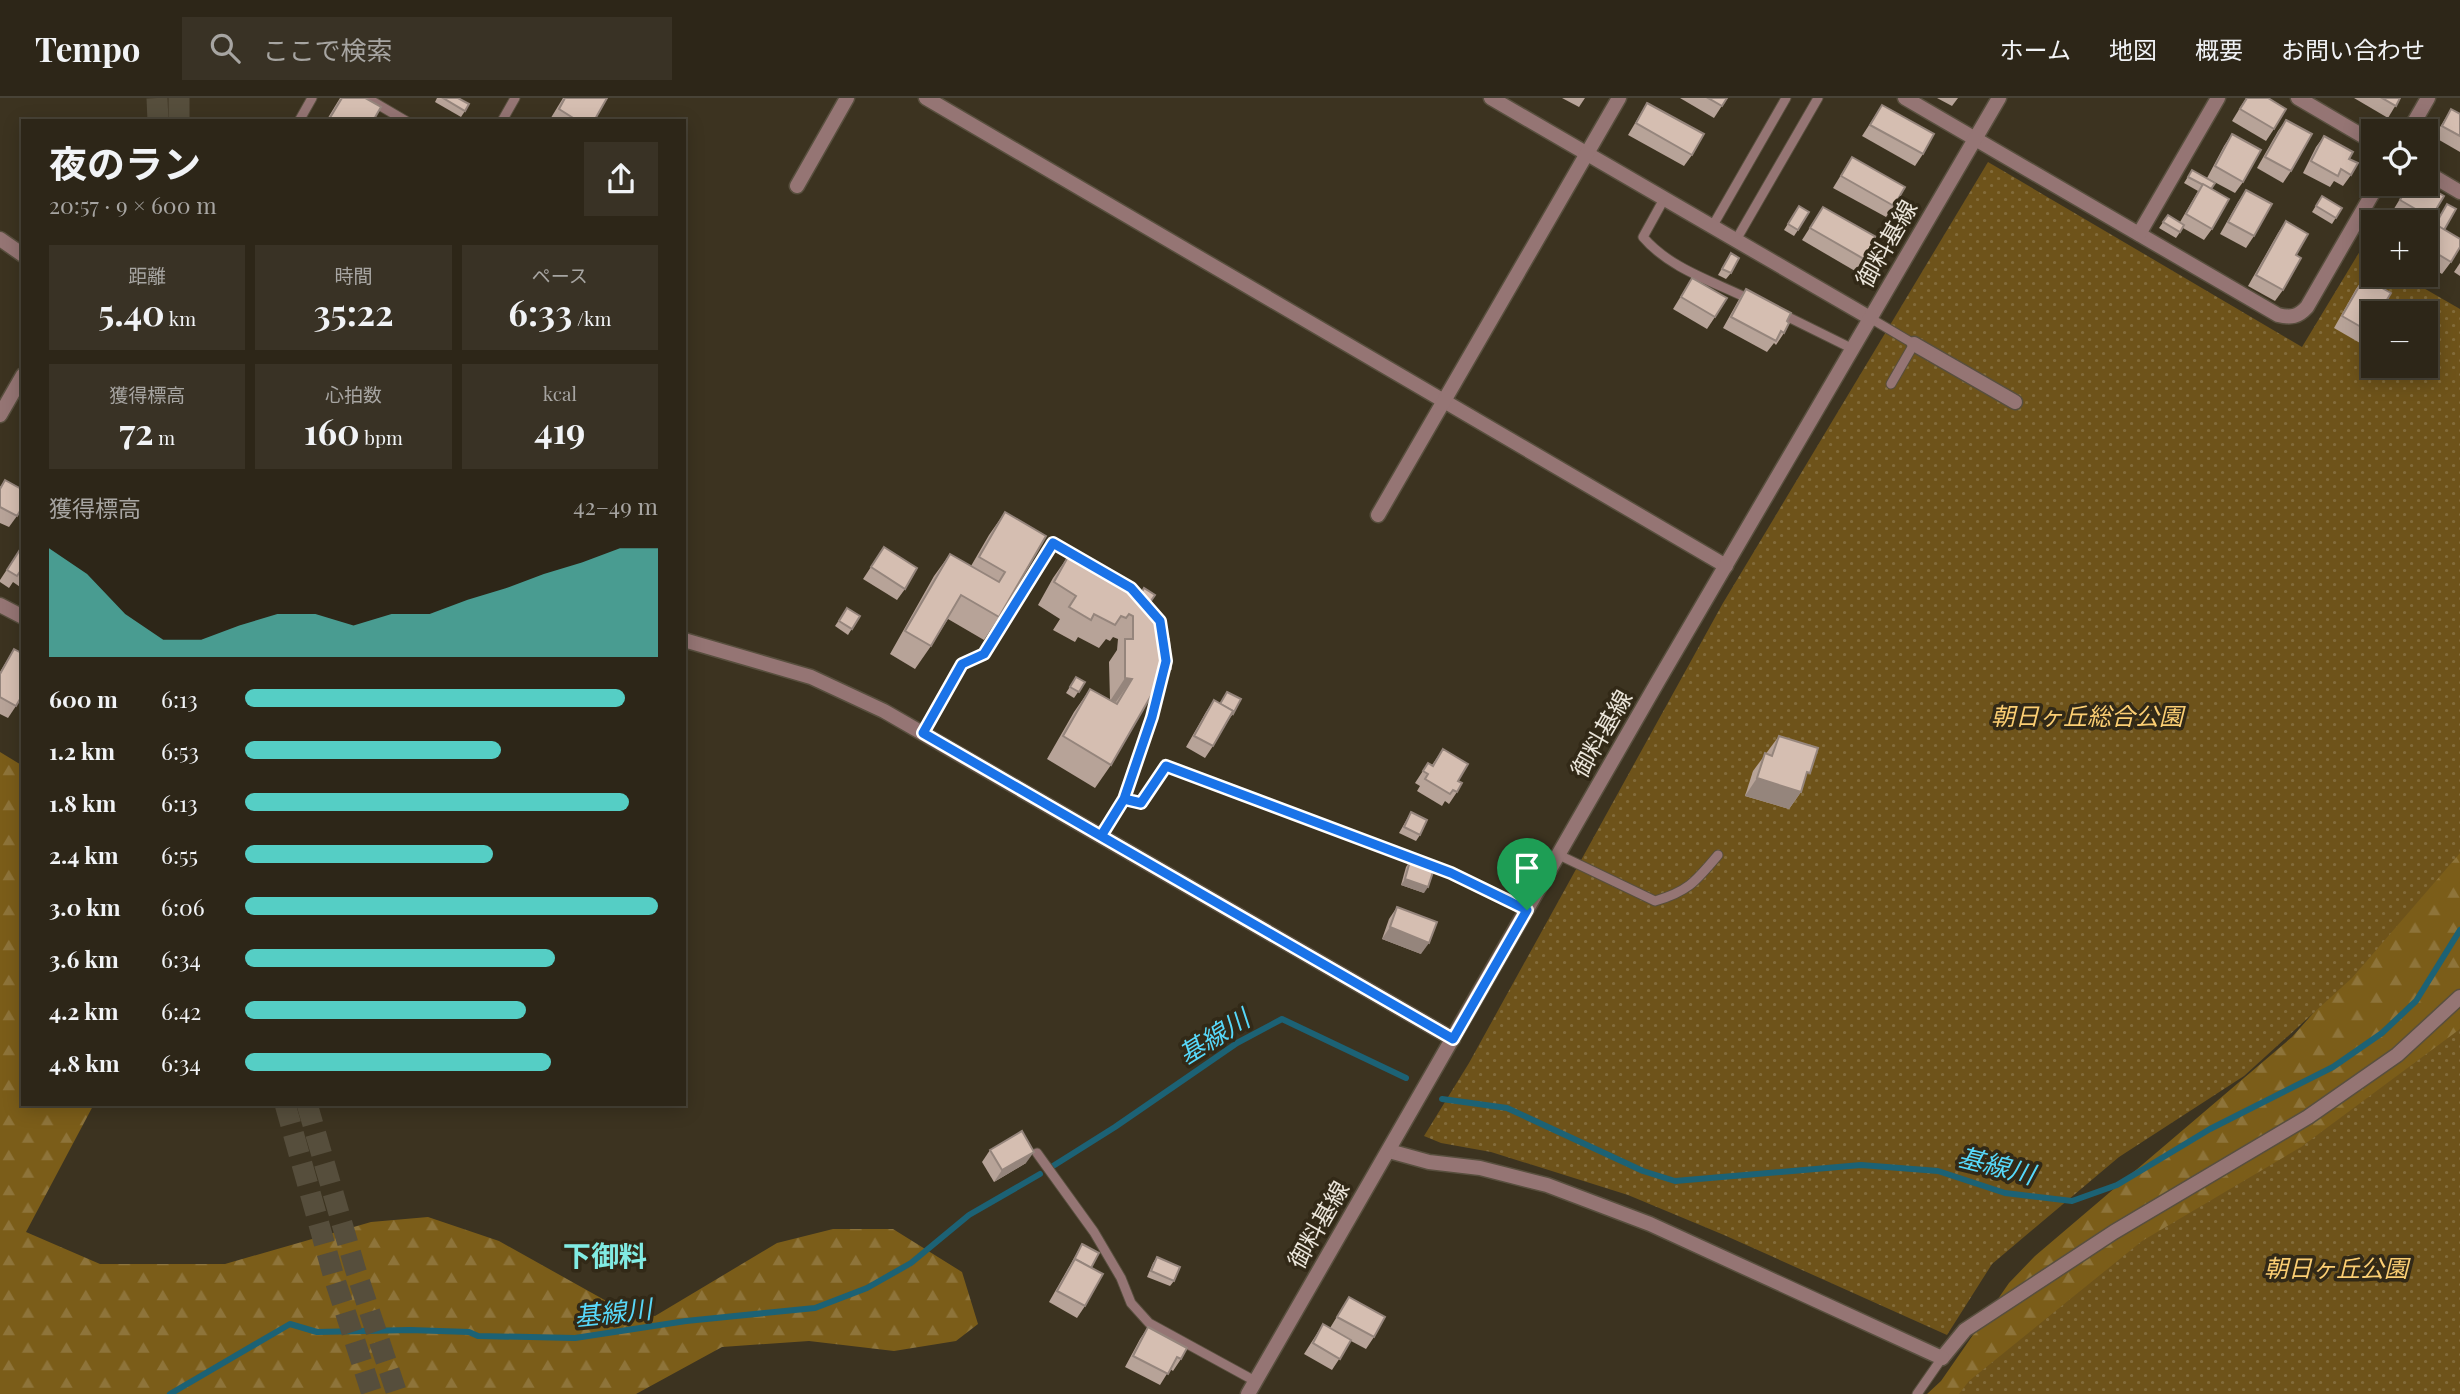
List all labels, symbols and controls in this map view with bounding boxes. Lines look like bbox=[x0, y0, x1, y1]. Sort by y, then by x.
search box bbox=[182, 17, 672, 80]
text: Tempo bbox=[35, 26, 140, 70]
icon: search bbox=[206, 29, 244, 67]
text: ここで検索 bbox=[262, 32, 392, 67]
text: ホーム bbox=[2000, 33, 2071, 65]
text: 地図 bbox=[2109, 33, 2157, 65]
text: 概要 bbox=[2195, 33, 2243, 65]
text: お問い合わせ bbox=[2281, 33, 2425, 65]
map controls bbox=[2361, 119, 2438, 378]
button: locate bbox=[2361, 119, 2438, 196]
text: 夜のラン bbox=[49, 137, 201, 188]
button: share bbox=[584, 142, 658, 216]
text: 20:57 · 9 × 600 m bbox=[49, 189, 217, 220]
street label: 御料基線 bbox=[1847, 193, 1923, 293]
button: + bbox=[2361, 210, 2438, 287]
text: 距離 bbox=[128, 262, 166, 288]
text: 時間 bbox=[334, 262, 373, 288]
text: ペース bbox=[532, 262, 588, 288]
text: 5.40 bbox=[98, 288, 165, 335]
text: 35:22 bbox=[314, 288, 393, 335]
text: 6:33 bbox=[508, 288, 572, 335]
button: − bbox=[2361, 301, 2438, 378]
text: km bbox=[165, 305, 196, 331]
text: /km bbox=[572, 305, 611, 331]
text: kcal bbox=[543, 380, 577, 406]
text: 獲得標高 bbox=[109, 381, 185, 407]
text: 心拍数 bbox=[325, 381, 382, 407]
text: 419 bbox=[534, 406, 585, 453]
text: 72 bbox=[119, 407, 153, 454]
text: 160 bbox=[304, 407, 360, 454]
text: m bbox=[153, 424, 175, 450]
text: bpm bbox=[360, 424, 403, 450]
text: 42–49 m bbox=[573, 490, 658, 521]
text: 獲得標高 bbox=[49, 492, 141, 523]
text: 600 m bbox=[49, 683, 118, 714]
text: 6:13 bbox=[161, 683, 198, 714]
street label: 御料基線 bbox=[1562, 683, 1638, 783]
park label: 朝日ヶ丘総合公園 bbox=[1991, 699, 2186, 731]
text: 1.2 km bbox=[49, 735, 115, 766]
text: 6:53 bbox=[161, 735, 199, 766]
text: 1.8 km bbox=[49, 787, 116, 818]
text: 6:13 bbox=[161, 787, 198, 818]
pin bbox=[1497, 838, 1557, 910]
text: 2.4 km bbox=[49, 839, 119, 870]
text: 6:55 bbox=[161, 839, 198, 870]
icon: arrive bbox=[1508, 849, 1546, 887]
text: 3.0 km bbox=[49, 891, 121, 922]
text: 6:06 bbox=[161, 891, 205, 922]
text: 3.6 km bbox=[49, 943, 119, 974]
text: 6:34 bbox=[161, 943, 201, 974]
text: 4.2 km bbox=[49, 995, 119, 1026]
text: 6:42 bbox=[161, 995, 201, 1026]
water label: 基線川 bbox=[1171, 999, 1258, 1071]
text: 4.8 km bbox=[49, 1047, 120, 1078]
text: 6:34 bbox=[161, 1047, 201, 1078]
water label: 基線川 bbox=[1954, 1138, 2041, 1192]
street label: 御料基線 bbox=[1279, 1174, 1355, 1274]
district label: 下御料 bbox=[563, 1236, 647, 1273]
park label: 朝日ヶ丘公園 bbox=[2264, 1251, 2411, 1283]
water label: 基線川 bbox=[572, 1290, 656, 1333]

